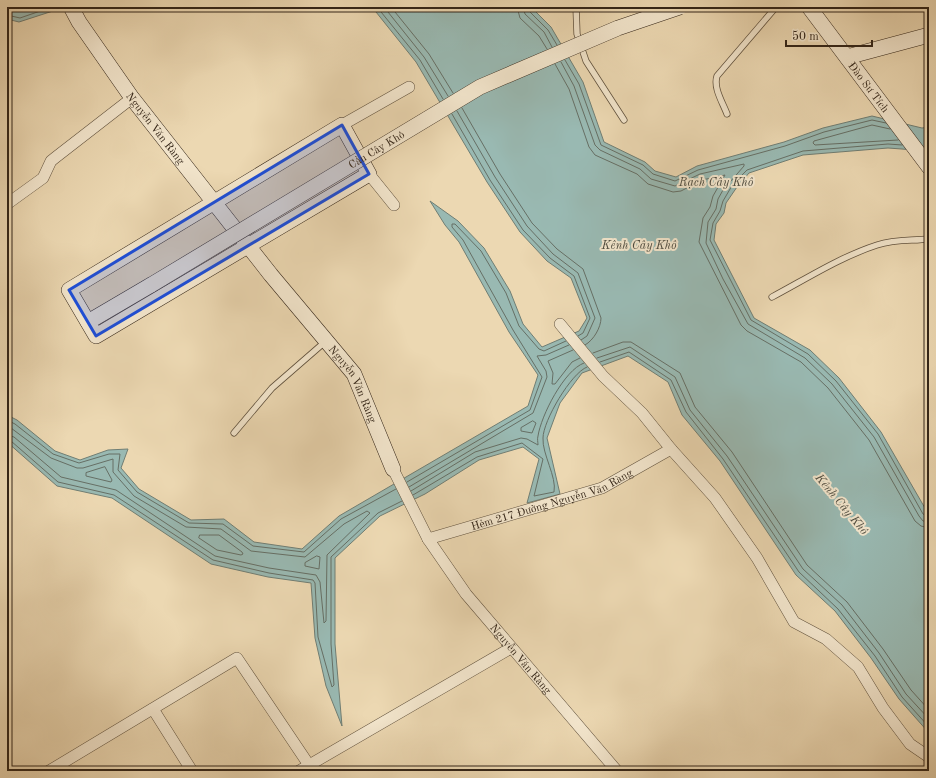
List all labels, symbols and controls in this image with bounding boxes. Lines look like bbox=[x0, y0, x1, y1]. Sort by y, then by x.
scale bar bbox=[786, 22, 872, 48]
text: 50 m bbox=[792, 30, 819, 43]
street label: Đào Sư Tích bbox=[845, 61, 890, 115]
street label: Nguyễn Văn Ràng bbox=[123, 91, 186, 167]
street label: Cầu Cây Khô bbox=[347, 130, 407, 172]
water label: Rạch Cây Khô bbox=[678, 177, 754, 189]
water label: Kênh Cây Khô bbox=[600, 240, 677, 252]
street label: Nguyễn Văn Ràng bbox=[326, 344, 377, 425]
street label: Hẻm 217 Đường Nguyễn Văn Ràng bbox=[470, 468, 635, 533]
water label: Kênh Cây Khô bbox=[812, 471, 870, 538]
street label: Nguyễn Văn Ràng bbox=[487, 623, 553, 697]

